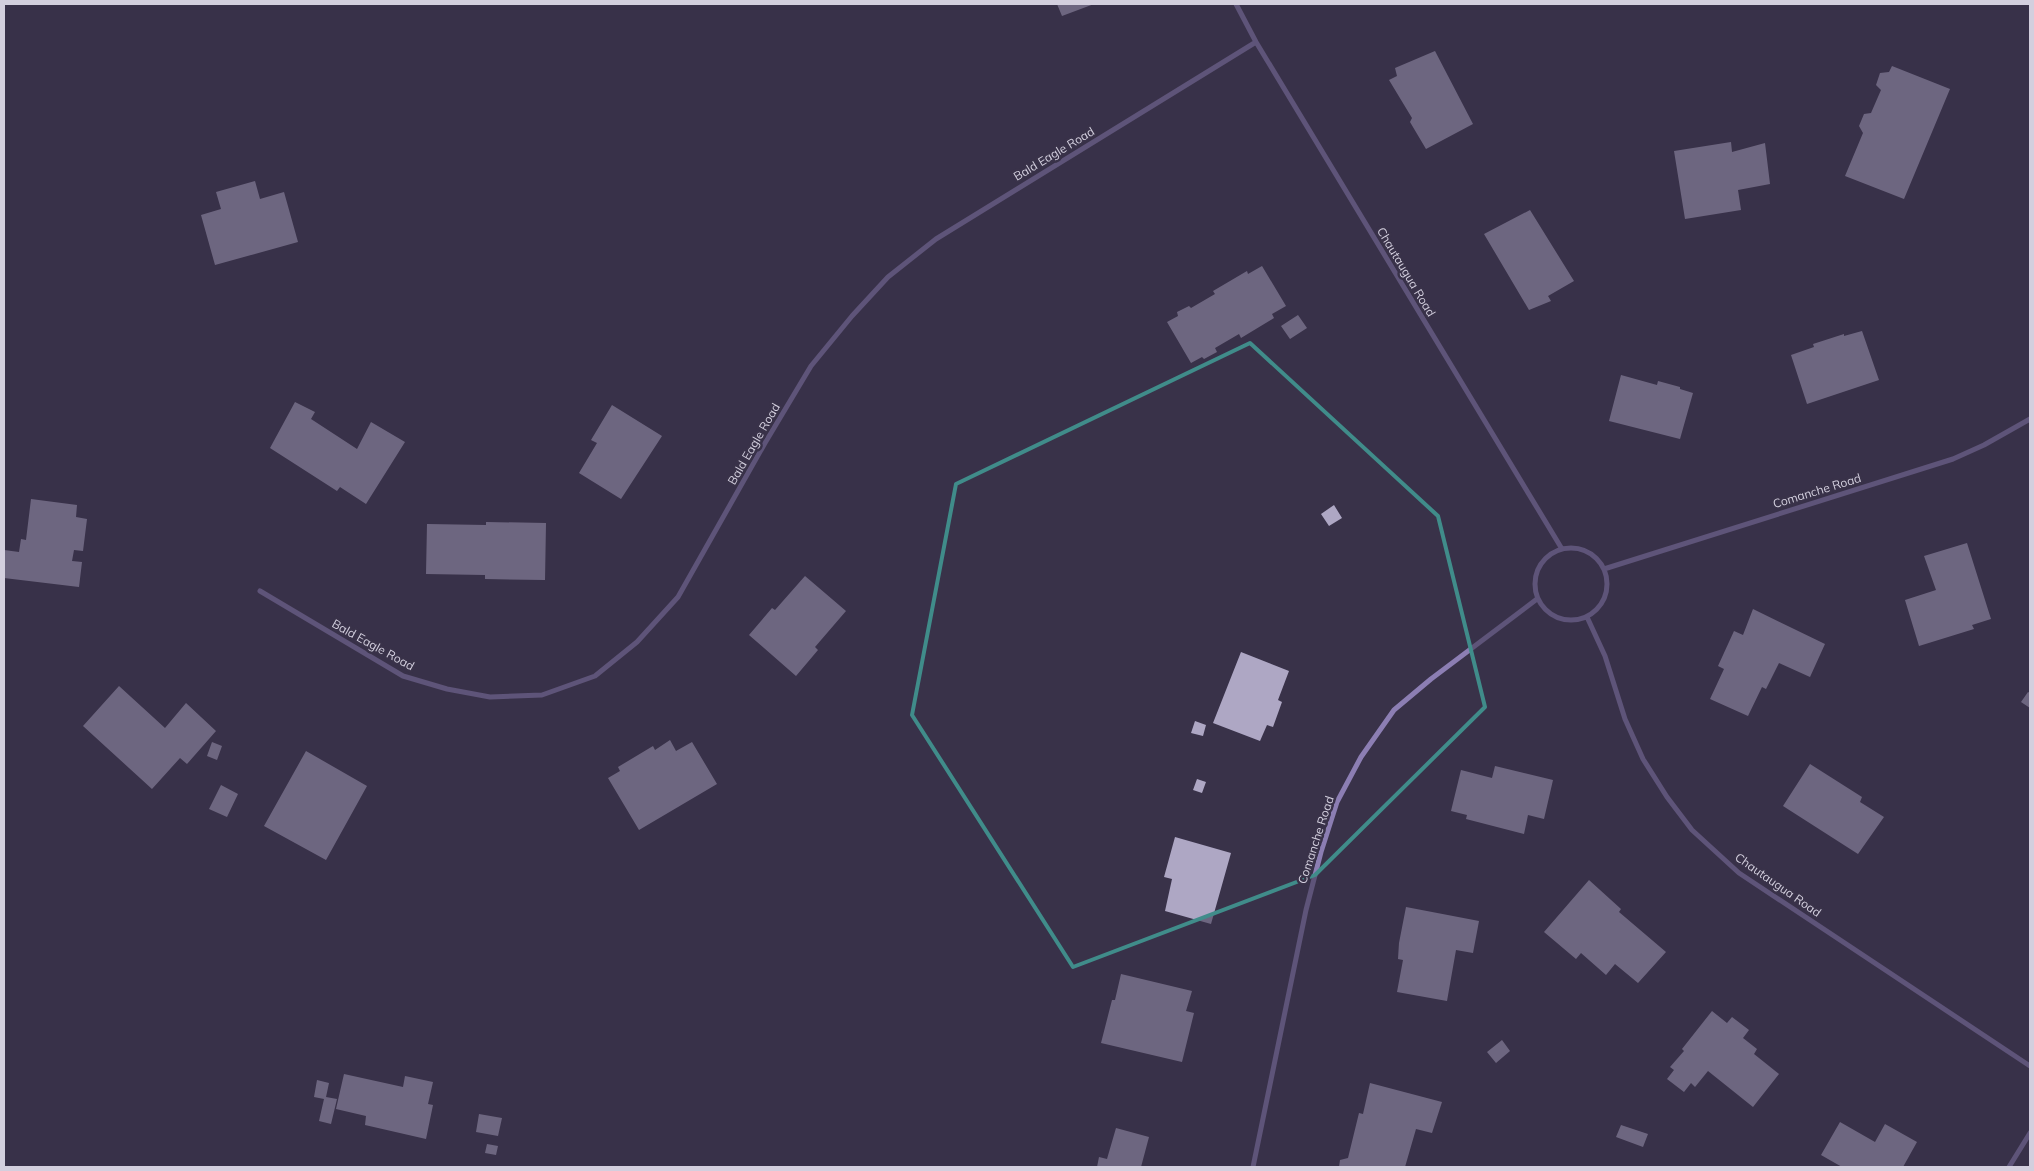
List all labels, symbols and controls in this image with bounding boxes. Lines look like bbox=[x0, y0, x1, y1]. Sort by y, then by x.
street label: Bald Eagle Road bbox=[1010, 123, 1097, 184]
street label: Chautaugua Road bbox=[1374, 224, 1439, 319]
street label: Bald Eagle Road bbox=[724, 400, 783, 487]
street label: Comanche Road bbox=[1771, 470, 1863, 511]
street label: Bald Eagle Road bbox=[329, 616, 417, 673]
street label: Comanche Road bbox=[1294, 794, 1337, 886]
street label: Chautaugua Road bbox=[1732, 849, 1824, 920]

